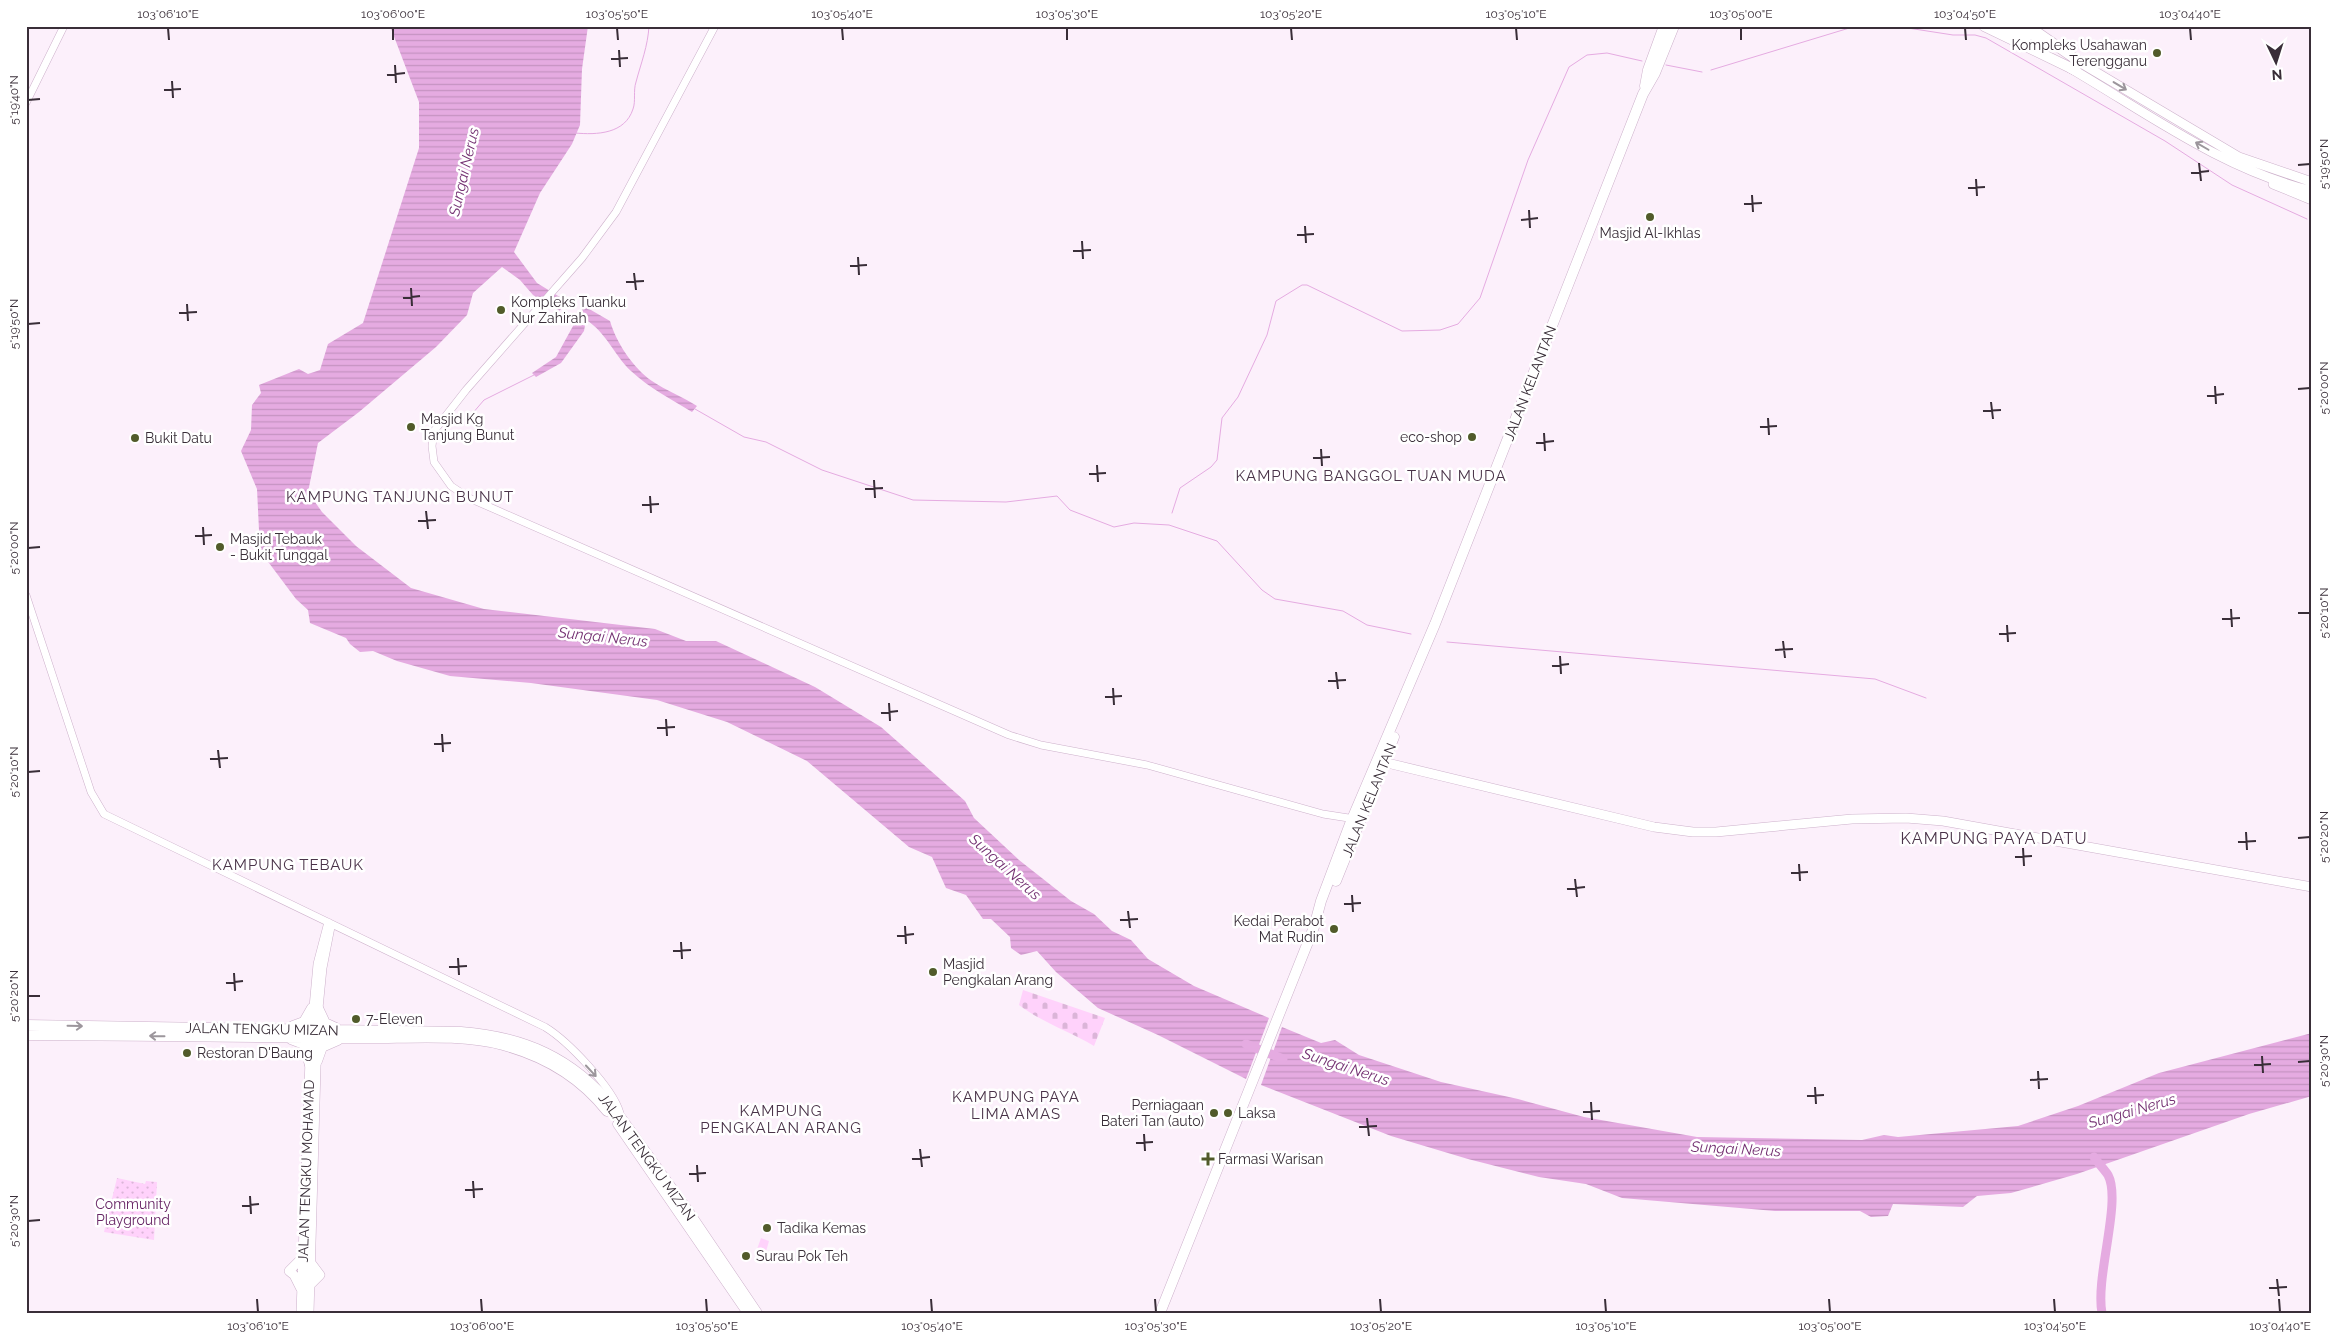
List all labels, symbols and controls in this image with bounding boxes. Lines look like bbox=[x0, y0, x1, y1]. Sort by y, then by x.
text: 103°06'10"E bbox=[137, 7, 199, 21]
text: 103°06'00"E bbox=[361, 7, 425, 21]
text: 103°05'50"E bbox=[586, 7, 648, 21]
text: 103°05'40"E bbox=[811, 7, 873, 21]
text: 103°05'30"E bbox=[1036, 7, 1098, 21]
text: 103°05'20"E bbox=[1260, 7, 1322, 21]
text: 103°05'10"E bbox=[1485, 7, 1547, 21]
text: 103°05'00"E bbox=[1709, 7, 1773, 21]
text: 103°04'50"E bbox=[1934, 7, 1996, 21]
text: 103°04'40"E bbox=[2159, 7, 2221, 21]
place label: Kompleks Usahawan Terengganu bbox=[2011, 37, 2147, 69]
north arrow bbox=[2250, 38, 2300, 88]
marker: Kompleks Usahawan Terengganu bbox=[2151, 47, 2163, 59]
text: N bbox=[2271, 67, 2283, 83]
text: 5°19'40"N bbox=[7, 75, 21, 125]
one-way arrow bbox=[2112, 81, 2126, 91]
water label: Sungai Nerus bbox=[445, 126, 483, 219]
text: 5°19'50"N bbox=[2317, 139, 2331, 189]
one-way arrow bbox=[2196, 140, 2210, 150]
marker: Masjid Al-Ikhlas bbox=[1644, 211, 1656, 223]
place label: Masjid Al-Ikhlas bbox=[1600, 225, 1701, 241]
place label: Kompleks Tuanku Nur Zahirah bbox=[511, 294, 626, 326]
text: 5°19'50"N bbox=[7, 299, 21, 349]
marker: Kompleks Tuanku Nur Zahirah bbox=[495, 304, 507, 316]
street label: JALAN KELANTAN bbox=[1501, 323, 1559, 443]
text: 5°20'00"N bbox=[2317, 362, 2331, 414]
place label: Masjid Kg Tanjung Bunut bbox=[421, 411, 515, 443]
marker: Masjid Kg Tanjung Bunut bbox=[405, 421, 417, 433]
place label: eco-shop bbox=[1400, 429, 1462, 445]
place label: Bukit Datu bbox=[145, 430, 212, 446]
marker: eco-shop bbox=[1466, 431, 1478, 443]
marker: Bukit Datu bbox=[129, 432, 141, 444]
district label: KAMPUNG BANGGOL TUAN MUDA bbox=[1235, 467, 1507, 485]
district label: KAMPUNG TANJUNG BUNUT bbox=[286, 488, 514, 506]
text: 5°20'00"N bbox=[7, 522, 21, 574]
place label: Masjid Tebauk - Bukit Tunggal bbox=[230, 531, 328, 563]
marker: Masjid Tebauk - Bukit Tunggal bbox=[214, 541, 226, 553]
text: 5°20'10"N bbox=[2317, 588, 2331, 638]
water label: Sungai Nerus bbox=[556, 623, 649, 651]
street label: JALAN KELANTAN bbox=[1339, 741, 1399, 859]
text: 5°20'10"N bbox=[7, 747, 21, 797]
text: 5°20'20"N bbox=[2317, 811, 2331, 863]
water label: Sungai Nerus bbox=[965, 829, 1045, 904]
district label: KAMPUNG PAYA DATU bbox=[1901, 829, 2087, 848]
district label: KAMPUNG TEBAUK bbox=[212, 856, 364, 874]
place label: Kedai Perabot Mat Rudin bbox=[1233, 913, 1324, 945]
marker: Kedai Perabot Mat Rudin bbox=[1328, 923, 1340, 935]
place label: Masjid Pengkalan Arang bbox=[943, 956, 1053, 988]
marker: Masjid Pengkalan Arang bbox=[927, 966, 939, 978]
text: 5°20'20"N bbox=[7, 970, 21, 1022]
place label: 7-Eleven bbox=[366, 1011, 423, 1027]
marker: 7-Eleven bbox=[350, 1013, 362, 1025]
street label: JALAN TENGKU MIZAN bbox=[185, 1020, 339, 1038]
one-way arrow bbox=[66, 1021, 83, 1031]
one-way arrow bbox=[149, 1031, 165, 1041]
text: 5°20'30"N bbox=[2317, 1035, 2331, 1087]
water label: Sungai Nerus bbox=[1299, 1044, 1392, 1089]
place label: Restoran D'Baung bbox=[197, 1045, 313, 1061]
marker: Restoran D'Baung bbox=[181, 1047, 193, 1059]
one-way arrow bbox=[585, 1065, 597, 1077]
street label: JALAN TENGKU MOHAMAD bbox=[295, 1079, 317, 1263]
district label: KAMPUNG PAYA LIMA AMAS bbox=[952, 1088, 1080, 1123]
street label: JALAN TENGKU MIZAN bbox=[595, 1090, 699, 1224]
water label: Sungai Nerus bbox=[2085, 1090, 2178, 1132]
place label: Perniagaan Bateri Tan (auto) bbox=[1101, 1097, 1204, 1129]
district label: KAMPUNG PENGKALAN ARANG bbox=[700, 1102, 862, 1137]
place label: Laksa bbox=[1238, 1105, 1276, 1121]
marker: Perniagaan Bateri Tan (auto) bbox=[1208, 1107, 1220, 1119]
marker: Laksa bbox=[1222, 1107, 1234, 1119]
water label: Sungai Nerus bbox=[1690, 1138, 1781, 1160]
place label: Farmasi Warisan bbox=[1218, 1151, 1323, 1167]
marker: Farmasi Warisan bbox=[1202, 1153, 1214, 1165]
text: 5°20'30"N bbox=[7, 1195, 21, 1247]
park label: Community Playground bbox=[95, 1196, 171, 1228]
place label: Tadika Kemas bbox=[777, 1220, 866, 1236]
marker: Tadika Kemas bbox=[761, 1222, 773, 1234]
place label: Surau Pok Teh bbox=[756, 1248, 848, 1264]
marker: Surau Pok Teh bbox=[740, 1250, 752, 1262]
text: 103°06'10"E bbox=[227, 1319, 289, 1333]
text: 103°06'00"E bbox=[450, 1319, 514, 1333]
text: 103°05'50"E bbox=[676, 1319, 738, 1333]
text: 103°05'40"E bbox=[901, 1319, 963, 1333]
text: 103°05'30"E bbox=[1125, 1319, 1187, 1333]
text: 103°05'20"E bbox=[1350, 1319, 1412, 1333]
text: 103°05'10"E bbox=[1575, 1319, 1637, 1333]
text: 103°05'00"E bbox=[1798, 1319, 1862, 1333]
text: 103°04'50"E bbox=[2024, 1319, 2086, 1333]
text: 103°04'40"E bbox=[2249, 1319, 2311, 1333]

